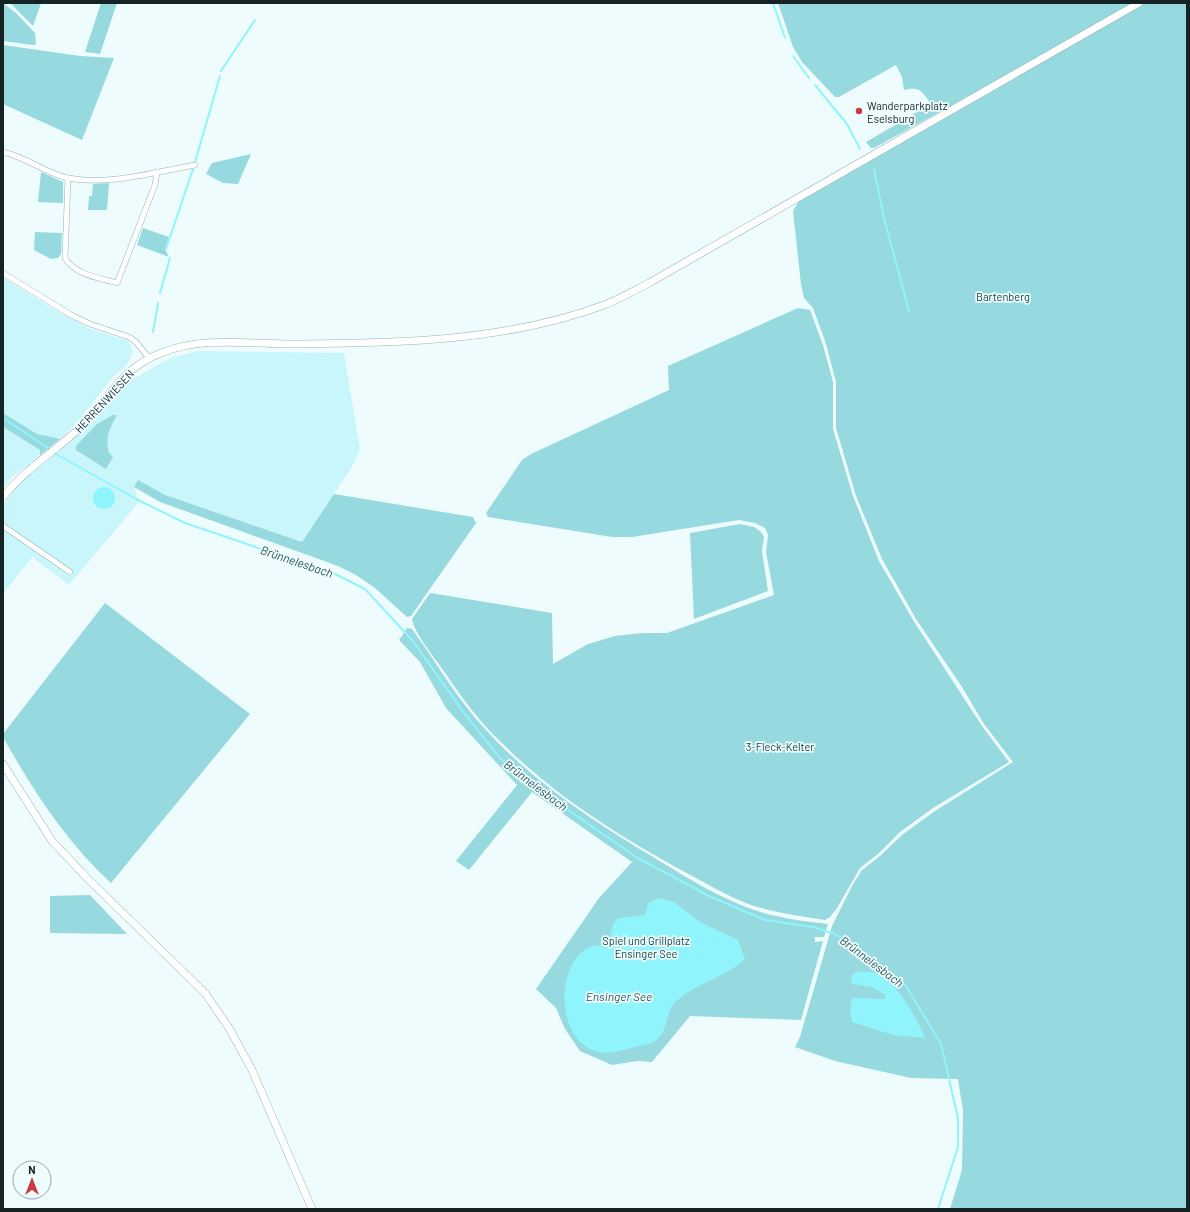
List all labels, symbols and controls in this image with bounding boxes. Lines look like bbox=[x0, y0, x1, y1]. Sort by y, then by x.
place label: Wanderparkplatz Eselsburg bbox=[867, 99, 948, 125]
marker: Wanderparkplatz Eselsburg bbox=[854, 106, 864, 116]
park label: Bartenberg bbox=[976, 290, 1030, 303]
street label: HERRENWIESEN bbox=[72, 367, 136, 435]
water label: Brünnelesbach bbox=[259, 542, 335, 580]
park label: 3-Fleck-Kelter bbox=[746, 740, 814, 753]
water label: Brünnelesbach bbox=[501, 757, 571, 813]
water label: Brünnelesbach bbox=[837, 933, 907, 989]
park label: Spiel und Grillplatz Ensinger See bbox=[602, 934, 690, 960]
water label: Ensinger See bbox=[586, 989, 652, 1003]
north arrow bbox=[12, 1160, 52, 1200]
text: N bbox=[28, 1163, 36, 1176]

